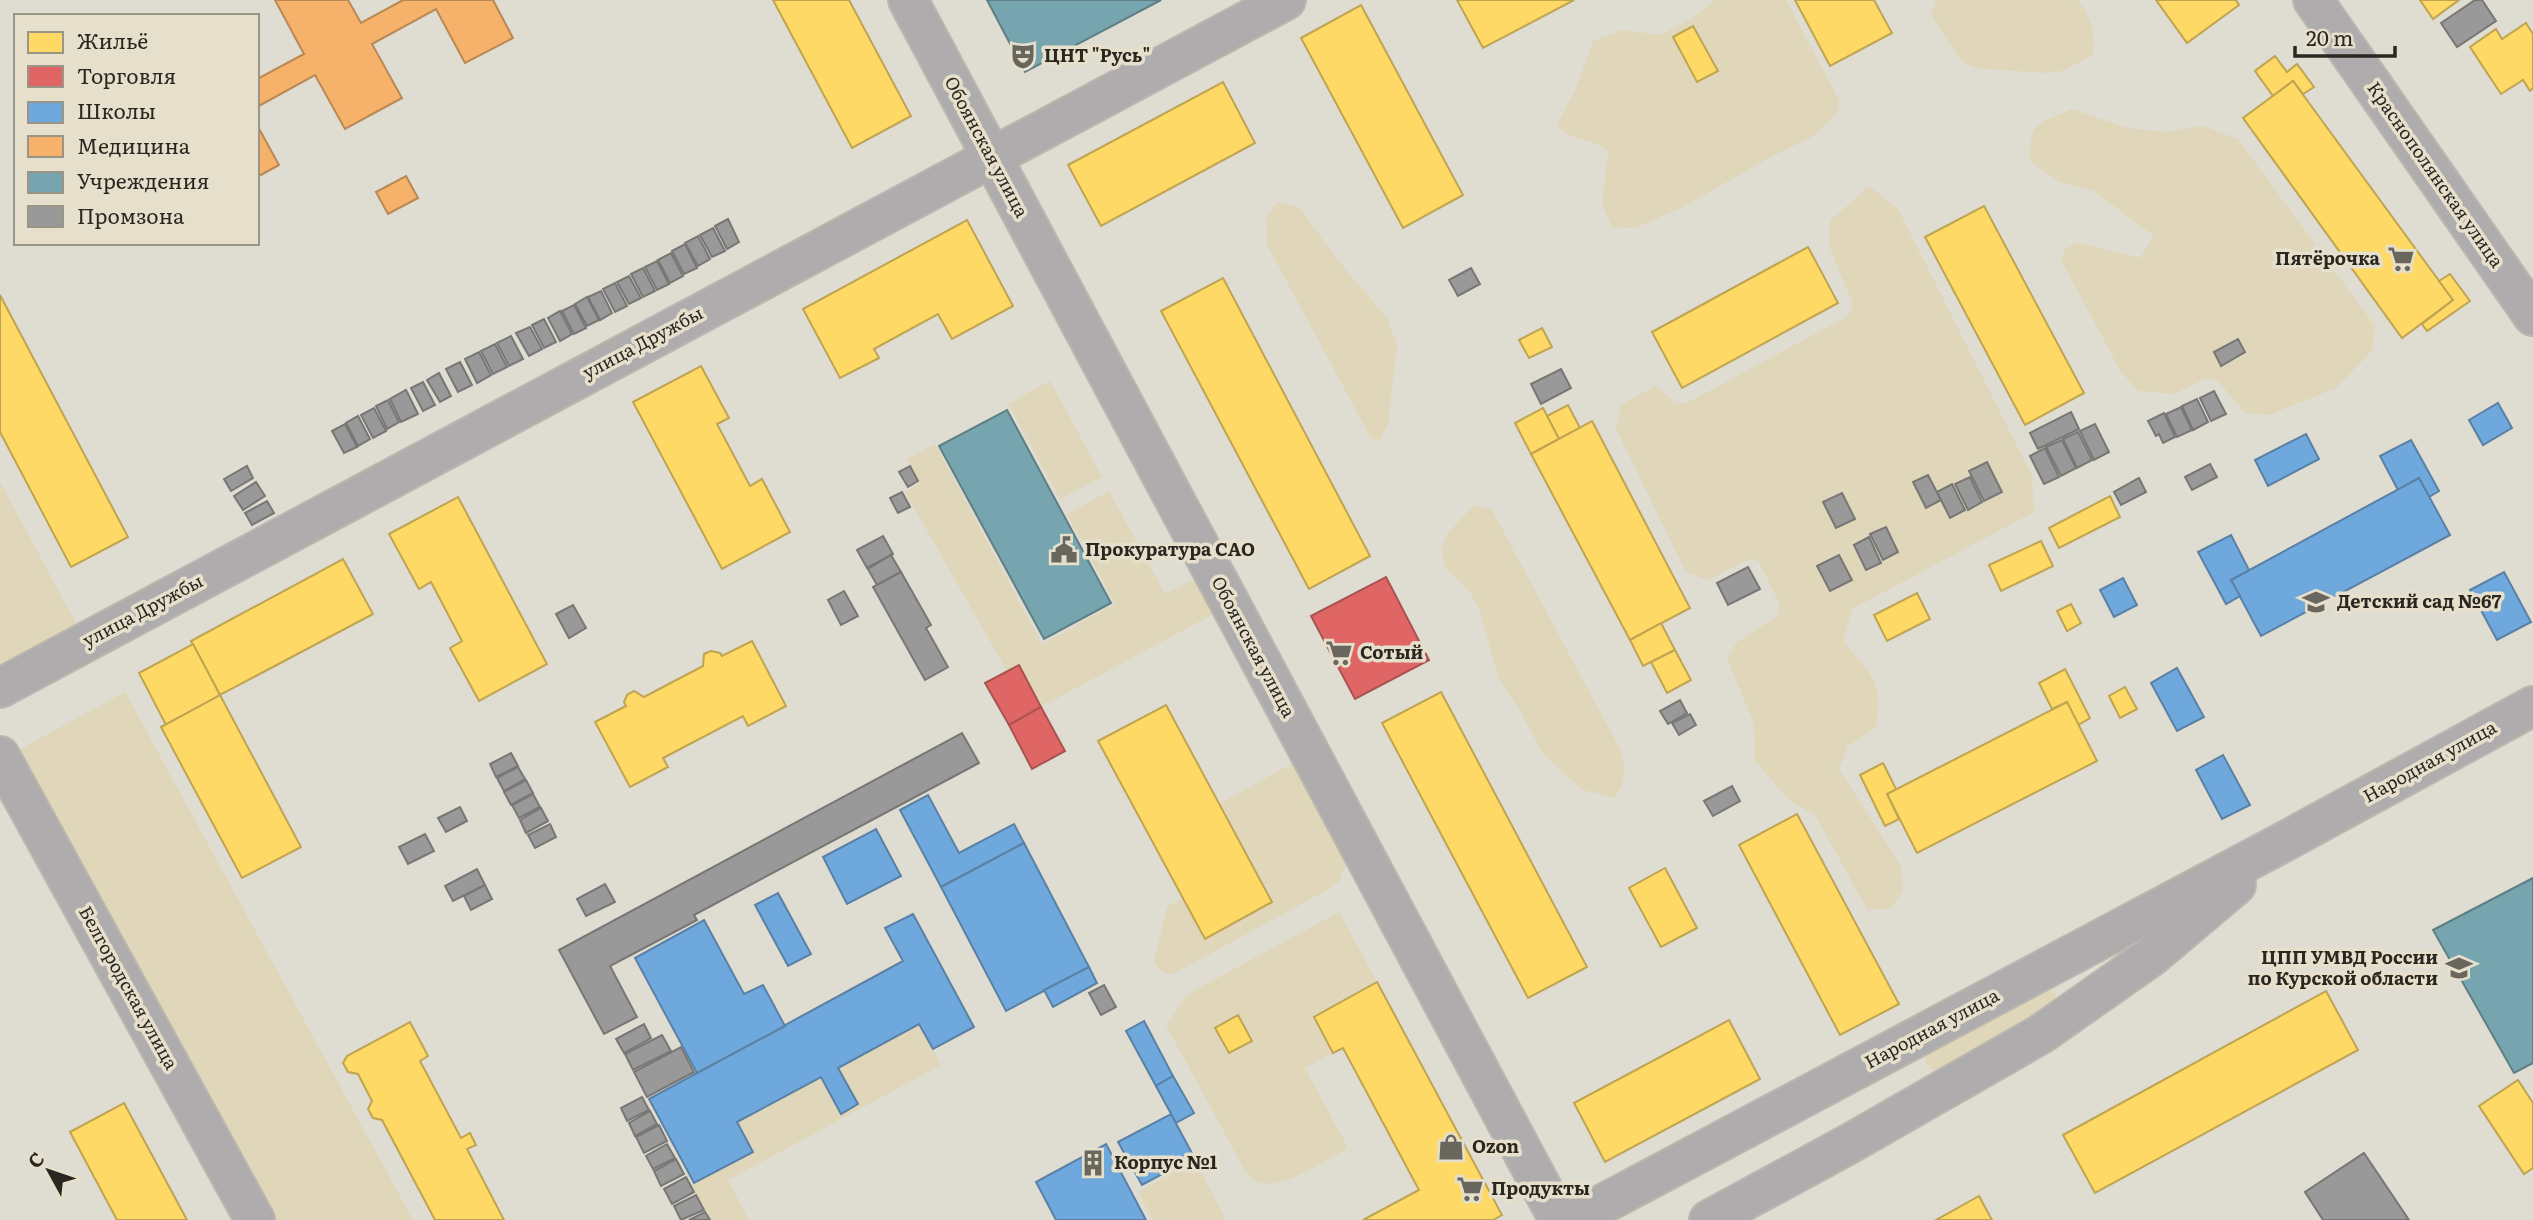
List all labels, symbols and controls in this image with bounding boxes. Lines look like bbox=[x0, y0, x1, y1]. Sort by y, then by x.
legend bbox=[14, 14, 259, 245]
scale bar bbox=[2295, 14, 2395, 58]
text: 20 m bbox=[2306, 21, 2353, 52]
text: Жильё bbox=[77, 24, 148, 55]
theatre icon: ЦНТ "Русь" bbox=[1008, 41, 1038, 71]
place label: ЦНТ "Русь" bbox=[1044, 41, 1150, 68]
text: Торговля bbox=[77, 59, 176, 90]
street label: Обоянская улица bbox=[939, 71, 1036, 222]
street label: Краснополянская улица bbox=[2362, 76, 2511, 273]
text: Школы bbox=[77, 94, 156, 125]
text: Медицина bbox=[77, 129, 191, 160]
text: Учреждения bbox=[77, 164, 209, 195]
text: Промзона bbox=[77, 199, 185, 230]
place label: Пятёрочка bbox=[2275, 244, 2381, 271]
supermarket icon: Пятёрочка bbox=[2386, 244, 2416, 274]
street label: улица Дружбы bbox=[577, 299, 707, 385]
public building icon: Прокуратура САО bbox=[1049, 535, 1079, 565]
place label: Прокуратура САО bbox=[1085, 535, 1255, 562]
street label: улица Дружбы bbox=[77, 567, 207, 653]
street label: Обоянская улица bbox=[1206, 571, 1303, 722]
school or university icon: Детский сад №67 bbox=[2301, 587, 2331, 617]
place label: Детский сад №67 bbox=[2337, 587, 2501, 614]
supermarket icon: Сотый bbox=[1324, 638, 1354, 668]
place label: Сотый bbox=[1360, 638, 1424, 665]
street label: Народная улица bbox=[2358, 713, 2501, 809]
street label: Белгородская улица bbox=[73, 901, 186, 1074]
place label: ЦПП УМВД России по Курской области bbox=[2248, 943, 2438, 991]
school or university icon: ЦПП УМВД России по Курской области bbox=[2444, 953, 2474, 983]
street label: Народная улица bbox=[1859, 981, 2004, 1075]
shop icon: Ozon bbox=[1436, 1132, 1466, 1162]
place label: Ozon bbox=[1472, 1132, 1519, 1159]
north arrow bbox=[14, 1136, 84, 1206]
text: С bbox=[20, 1145, 50, 1174]
building icon: Корпус №1 bbox=[1078, 1148, 1108, 1178]
place label: Корпус №1 bbox=[1114, 1148, 1218, 1175]
supermarket icon: Продукты bbox=[1455, 1174, 1485, 1204]
place label: Продукты bbox=[1491, 1174, 1590, 1201]

